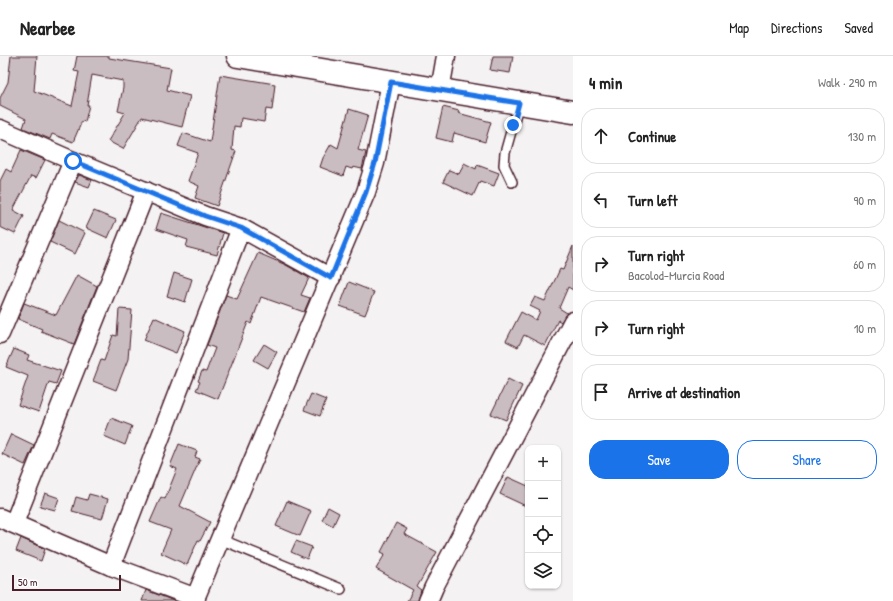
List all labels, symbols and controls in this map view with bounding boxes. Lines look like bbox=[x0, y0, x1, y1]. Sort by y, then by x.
text: Nearbee bbox=[20, 15, 75, 41]
text: Map bbox=[729, 18, 749, 37]
text: Directions bbox=[771, 18, 822, 37]
text: Saved bbox=[844, 18, 873, 37]
text: 4 min bbox=[589, 71, 622, 94]
text: Walk · 290 m bbox=[818, 73, 877, 91]
route end bbox=[504, 116, 522, 134]
icon: ahead bbox=[590, 125, 612, 147]
text: Continue bbox=[628, 126, 676, 147]
text: 130 m bbox=[848, 127, 876, 145]
route start bbox=[64, 152, 82, 170]
icon: left bbox=[590, 189, 612, 211]
text: Turn left bbox=[628, 190, 678, 211]
text: 90 m bbox=[854, 191, 876, 209]
text: Turn right bbox=[628, 245, 684, 266]
icon: right bbox=[590, 253, 612, 275]
text: 60 m bbox=[853, 255, 876, 273]
text: Bacolod-Murcia Road bbox=[628, 266, 724, 284]
icon: right bbox=[590, 317, 612, 339]
text: Turn right bbox=[628, 318, 684, 339]
text: 10 m bbox=[854, 319, 876, 337]
icon: arrive bbox=[590, 381, 612, 403]
text: Arrive at destination bbox=[628, 382, 740, 403]
button: Save bbox=[589, 440, 729, 479]
button: Share bbox=[737, 440, 877, 479]
map controls bbox=[525, 445, 561, 589]
button: + bbox=[525, 445, 561, 481]
button: − bbox=[525, 481, 561, 517]
button: locate bbox=[525, 517, 561, 553]
button: layers bbox=[525, 553, 561, 589]
scale bar bbox=[12, 573, 121, 592]
text: 50 m bbox=[18, 575, 38, 589]

